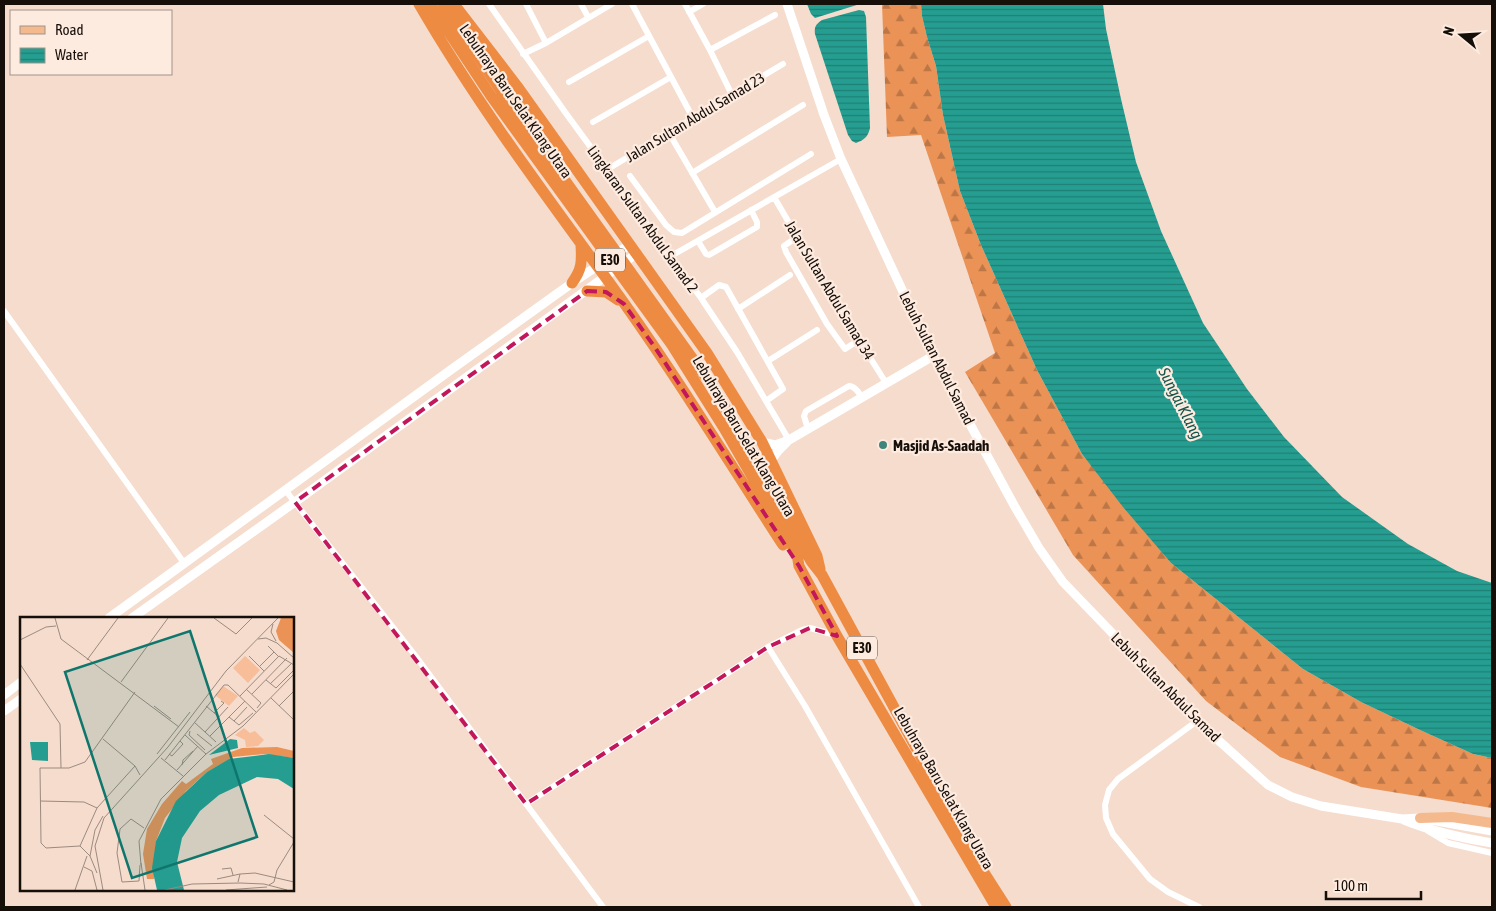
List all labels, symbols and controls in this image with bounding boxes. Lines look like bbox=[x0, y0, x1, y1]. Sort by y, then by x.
legend bbox=[10, 10, 172, 75]
north arrow bbox=[1436, 10, 1486, 60]
text: Road bbox=[55, 21, 84, 38]
street label: Lebuhraya Baru Selat Klang Utara bbox=[456, 21, 576, 181]
text: N bbox=[1440, 25, 1458, 37]
text: Water bbox=[55, 46, 88, 63]
street label: Jalan Sultan Abdul Samad 23 bbox=[622, 69, 768, 165]
street label: Lingkaran Sultan Abdul Samad 2 bbox=[584, 142, 702, 296]
street label: Jalan Sultan Abdul Samad 34 bbox=[782, 217, 878, 363]
road number: E30 bbox=[595, 248, 625, 272]
street label: Lebuh Sultan Abdul Samad bbox=[896, 288, 978, 428]
street label: Lebuhraya Baru Selat Klang Utara bbox=[689, 353, 799, 519]
water label: Sungai Klang bbox=[1154, 364, 1207, 442]
place label: Masjid As-Saadah bbox=[893, 437, 989, 454]
marker: Masjid As-Saadah bbox=[877, 439, 889, 451]
inset map bbox=[20, 617, 294, 891]
street label: Lebuh Sultan Abdul Samad bbox=[1108, 629, 1224, 745]
road number: E30 bbox=[847, 636, 877, 660]
street label: Lebuhraya Baru Selat Klang Utara bbox=[891, 704, 997, 872]
scale bar bbox=[1326, 868, 1421, 900]
text: 100 m bbox=[1334, 877, 1368, 894]

